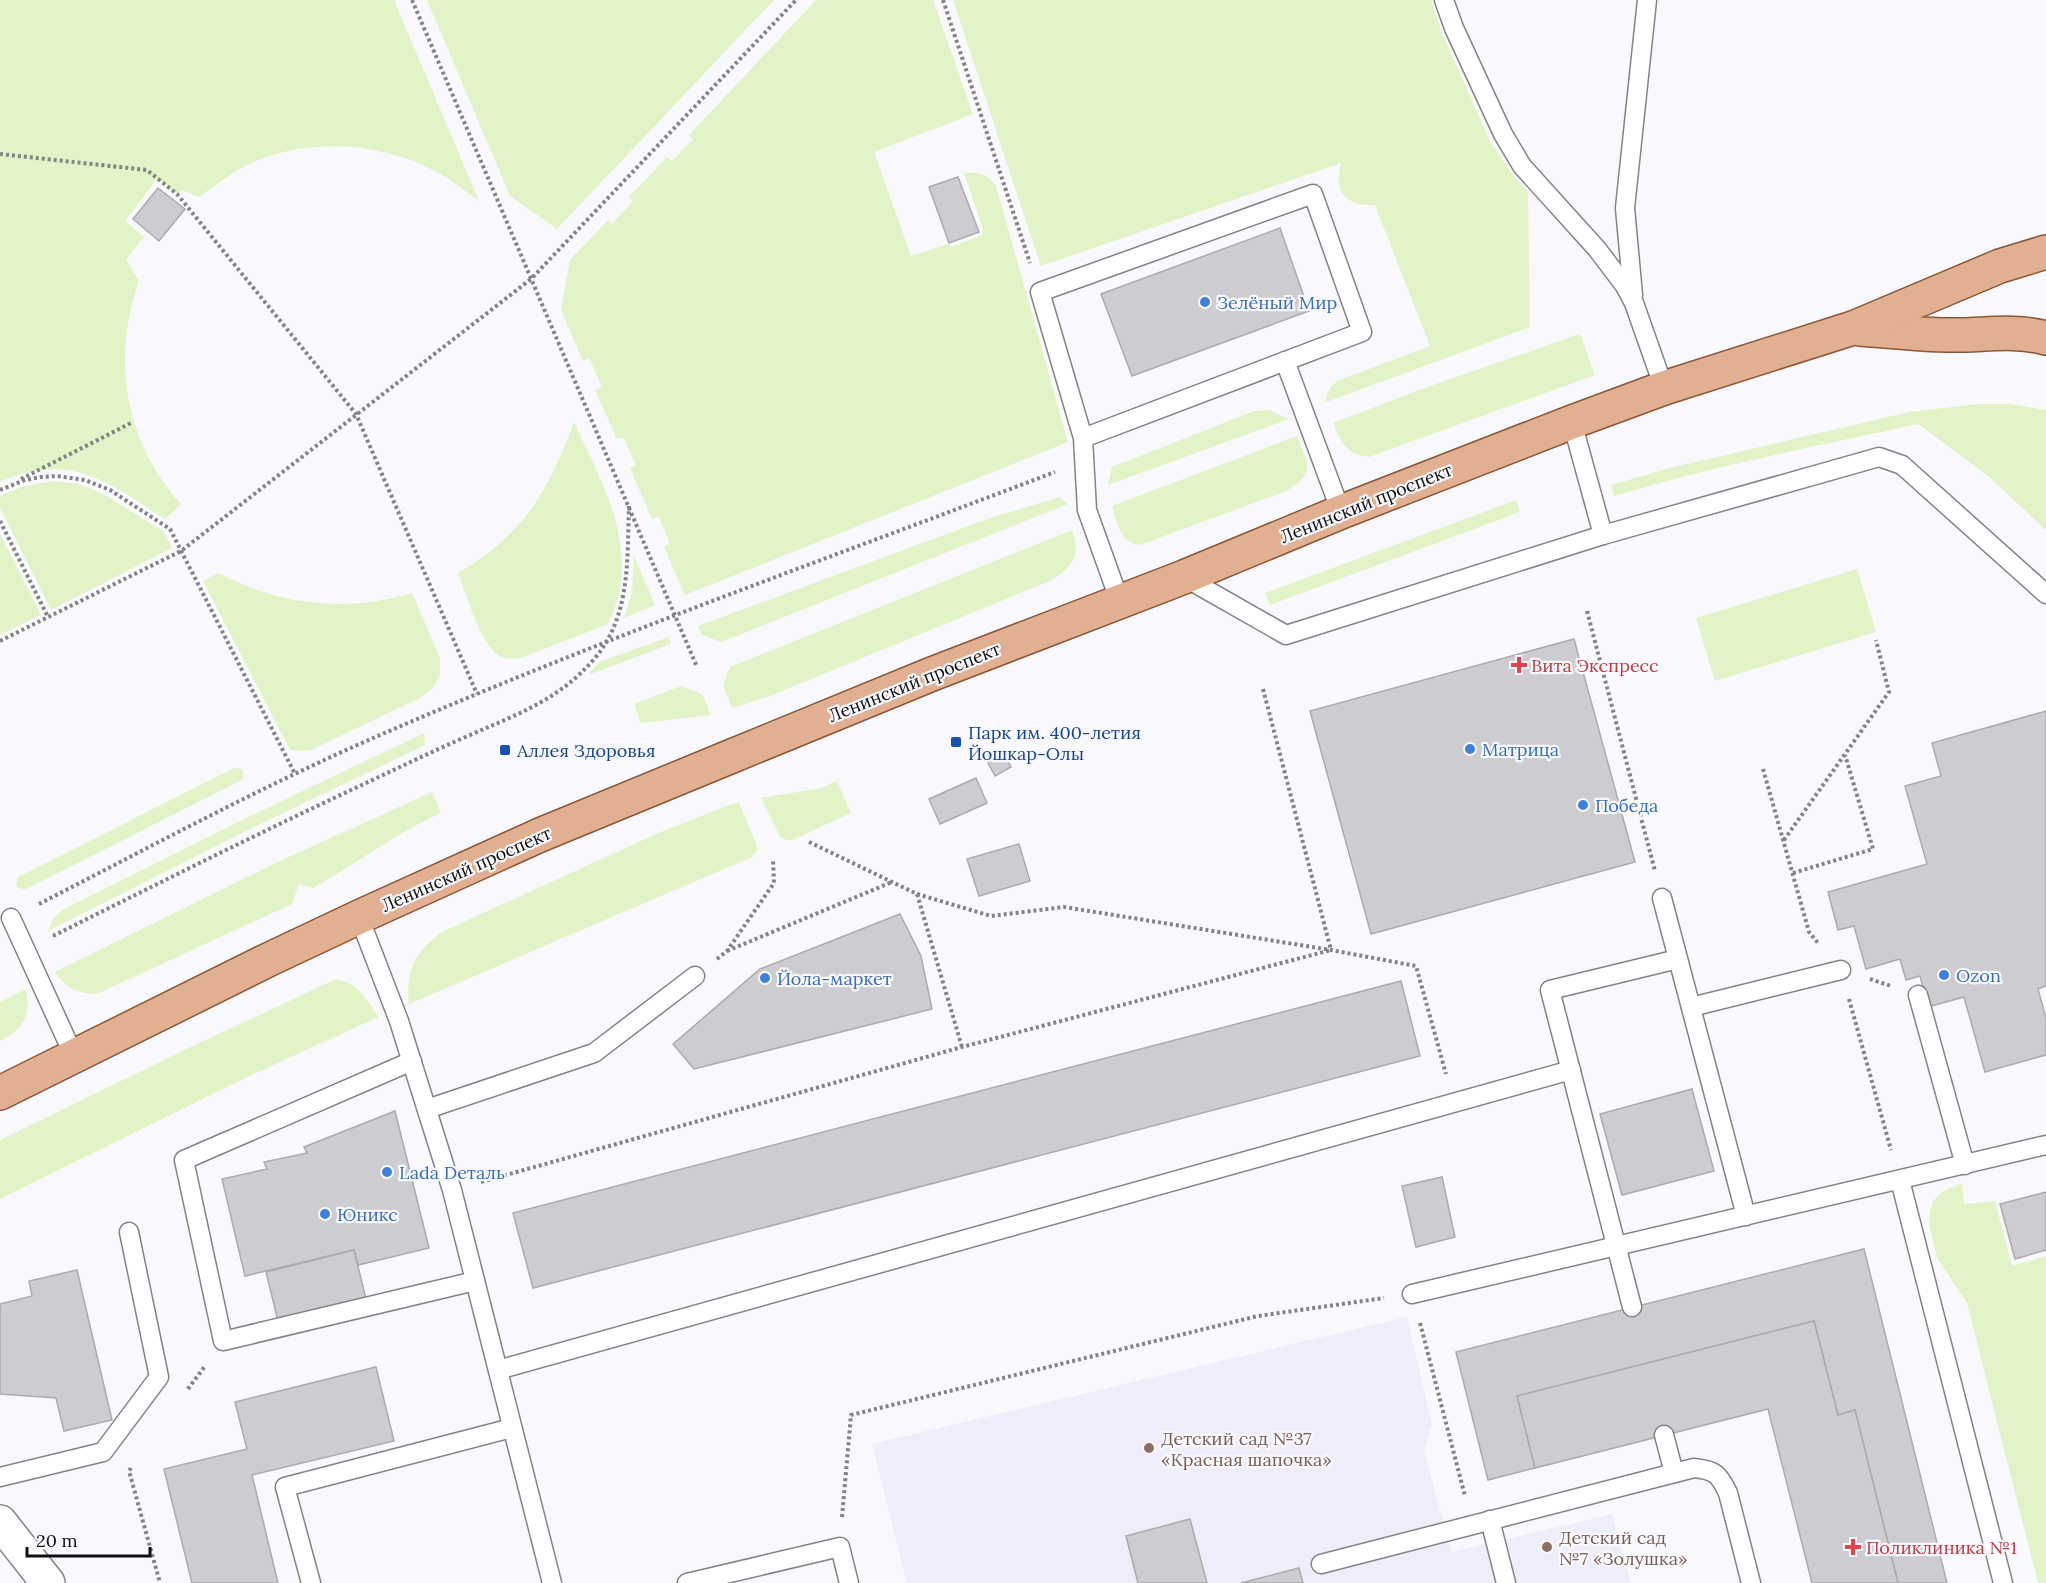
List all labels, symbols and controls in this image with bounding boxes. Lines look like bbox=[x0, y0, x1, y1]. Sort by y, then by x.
place label: Зелёный Мир bbox=[1217, 291, 1337, 314]
marker: Зелёный Мир bbox=[1198, 295, 1212, 309]
street label: Ленинский проспект bbox=[1277, 458, 1455, 548]
street label: Ленинский проспект bbox=[825, 637, 1003, 727]
place label: Вита Экспресс bbox=[1531, 654, 1659, 677]
marker: Вита Экспресс bbox=[1512, 658, 1526, 672]
place label: Парк им. 400-летия Йошкар-Олы bbox=[968, 721, 1141, 765]
marker: Парк им. 400-летия Йошкар-Олы bbox=[949, 735, 963, 749]
place label: Матрица bbox=[1482, 738, 1559, 761]
place label: Аллея Здоровья bbox=[516, 739, 656, 762]
marker: Матрица bbox=[1463, 742, 1477, 756]
marker: Аллея Здоровья bbox=[498, 743, 512, 757]
place label: Победа bbox=[1595, 794, 1658, 817]
marker: Победа bbox=[1576, 798, 1590, 812]
street label: Ленинский проспект bbox=[377, 821, 555, 917]
place label: Ozon bbox=[1956, 964, 2001, 987]
place label: Йола-маркет bbox=[777, 967, 892, 990]
marker: Ozon bbox=[1937, 968, 1951, 982]
marker: Йола-маркет bbox=[758, 971, 772, 985]
place label: Lada Dеталь bbox=[399, 1161, 505, 1184]
marker: Lada Dеталь bbox=[380, 1165, 394, 1179]
place label: Юникс bbox=[337, 1203, 398, 1226]
marker: Юникс bbox=[318, 1207, 332, 1221]
place label: Детский сад №37 «Красная шапочка» bbox=[1161, 1427, 1332, 1471]
marker: Детский сад №37 «Красная шапочка» bbox=[1142, 1441, 1156, 1455]
scale bar bbox=[27, 1520, 150, 1558]
place label: Детский сад №7 «Золушка» bbox=[1559, 1526, 1687, 1570]
text: 20 m bbox=[36, 1529, 78, 1552]
place label: Поликлиника №1 bbox=[1866, 1536, 2017, 1559]
marker: Поликлиника №1 bbox=[1844, 1538, 1862, 1556]
marker: Детский сад №7 «Золушка» bbox=[1540, 1540, 1554, 1554]

